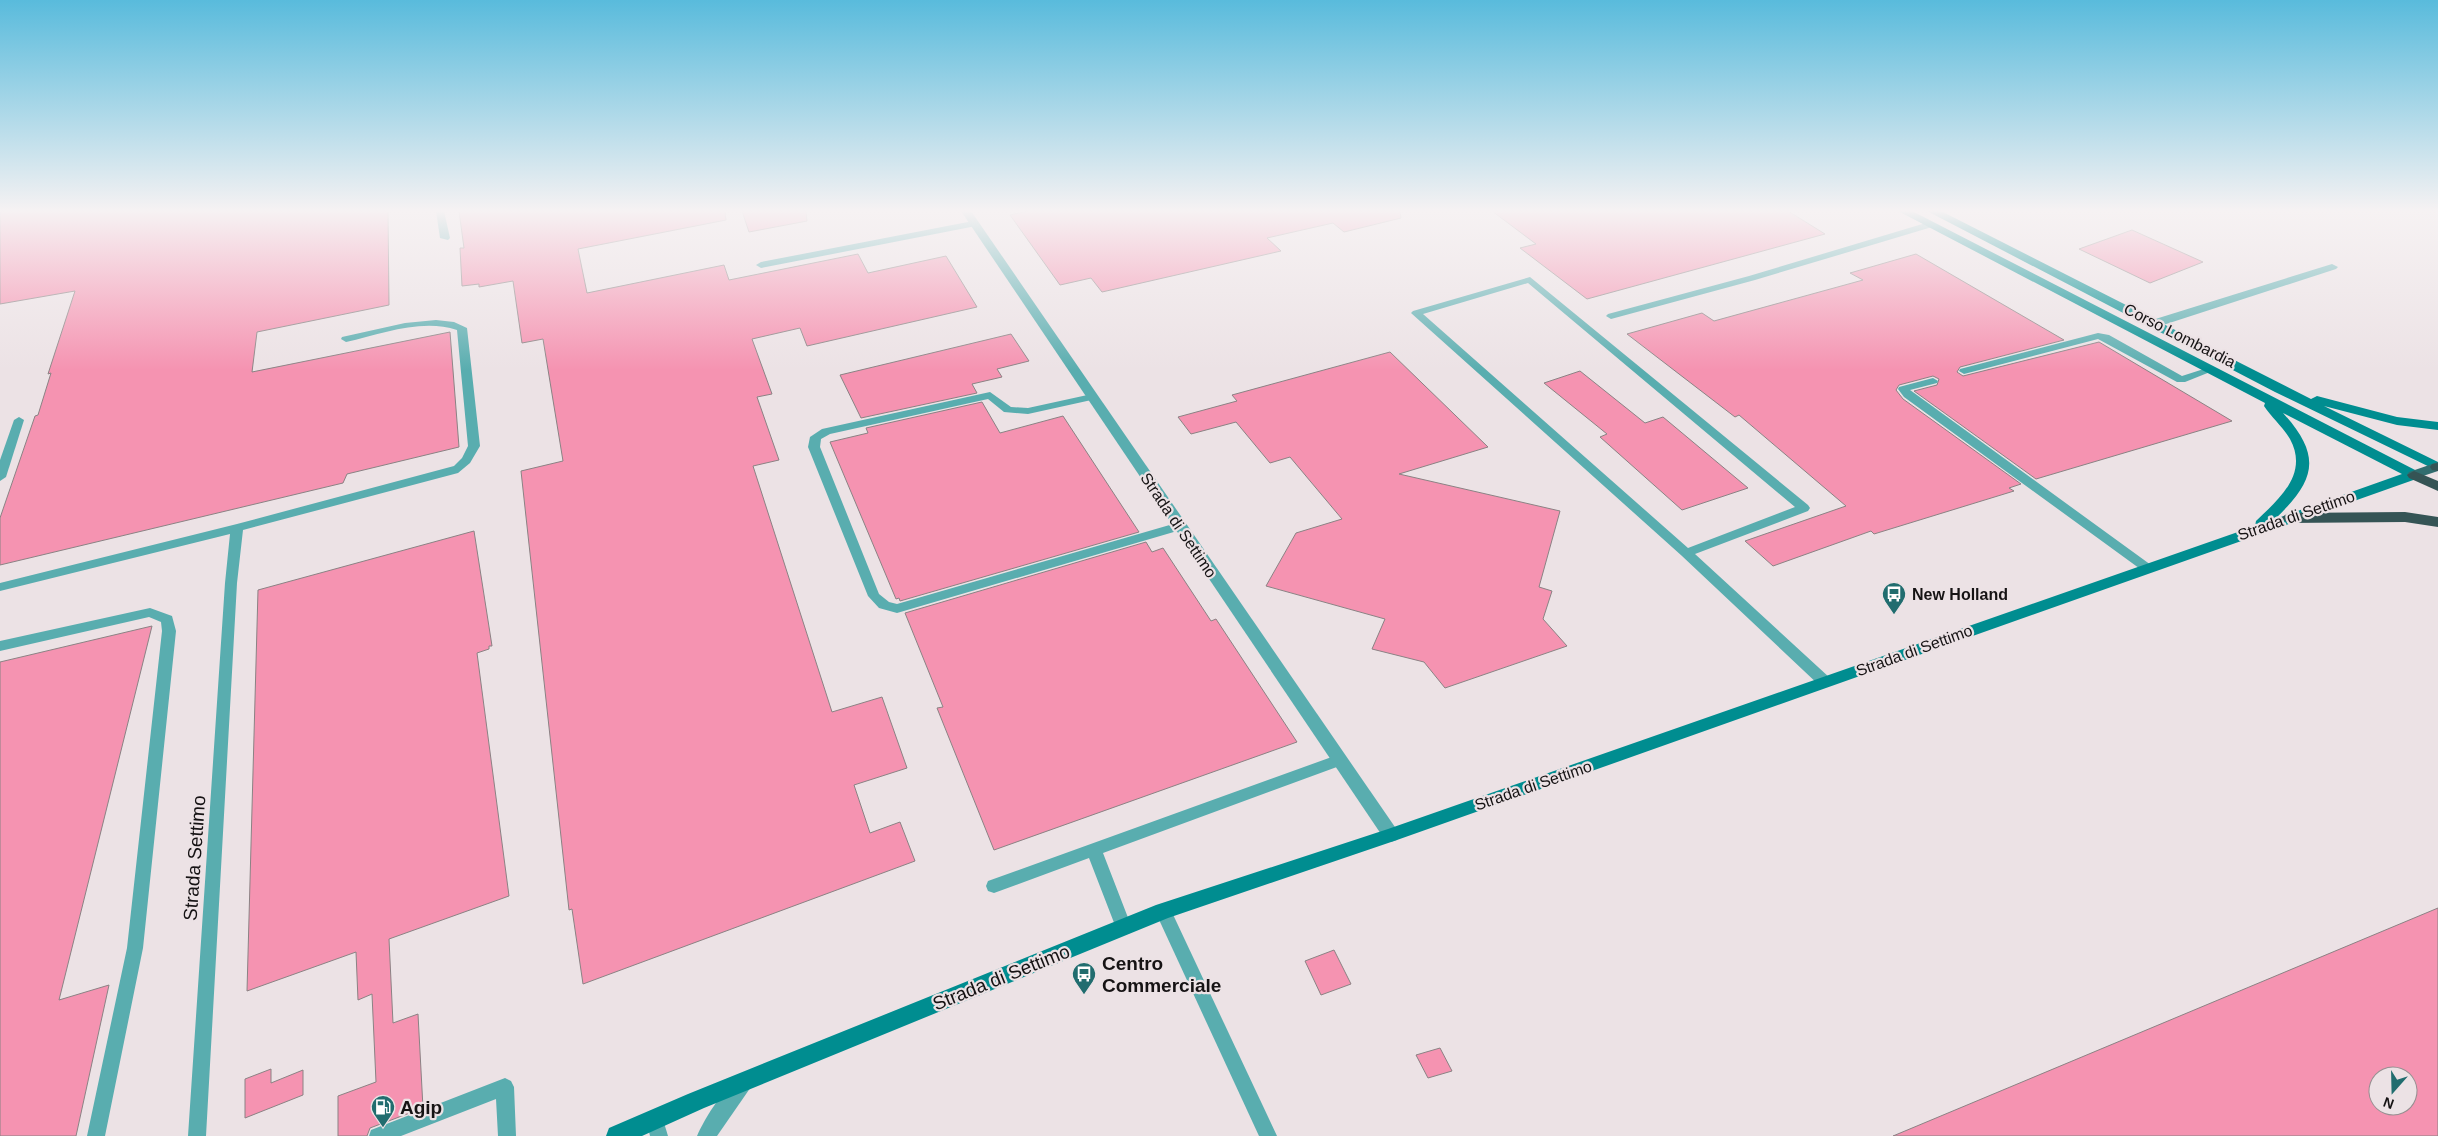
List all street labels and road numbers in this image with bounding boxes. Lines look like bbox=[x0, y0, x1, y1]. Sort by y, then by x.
street label: Corso Lombardia bbox=[2121, 300, 2238, 371]
street label: Strada di Settimo bbox=[1137, 470, 1220, 581]
street label: Strada di Settimo bbox=[2235, 487, 2357, 543]
street label: Strada di Settimo bbox=[1854, 621, 1975, 679]
street label: Strada di Settimo bbox=[1472, 757, 1594, 813]
street label: Strada Settimo bbox=[180, 795, 209, 921]
street label: Strada di Settimo bbox=[930, 940, 1073, 1014]

